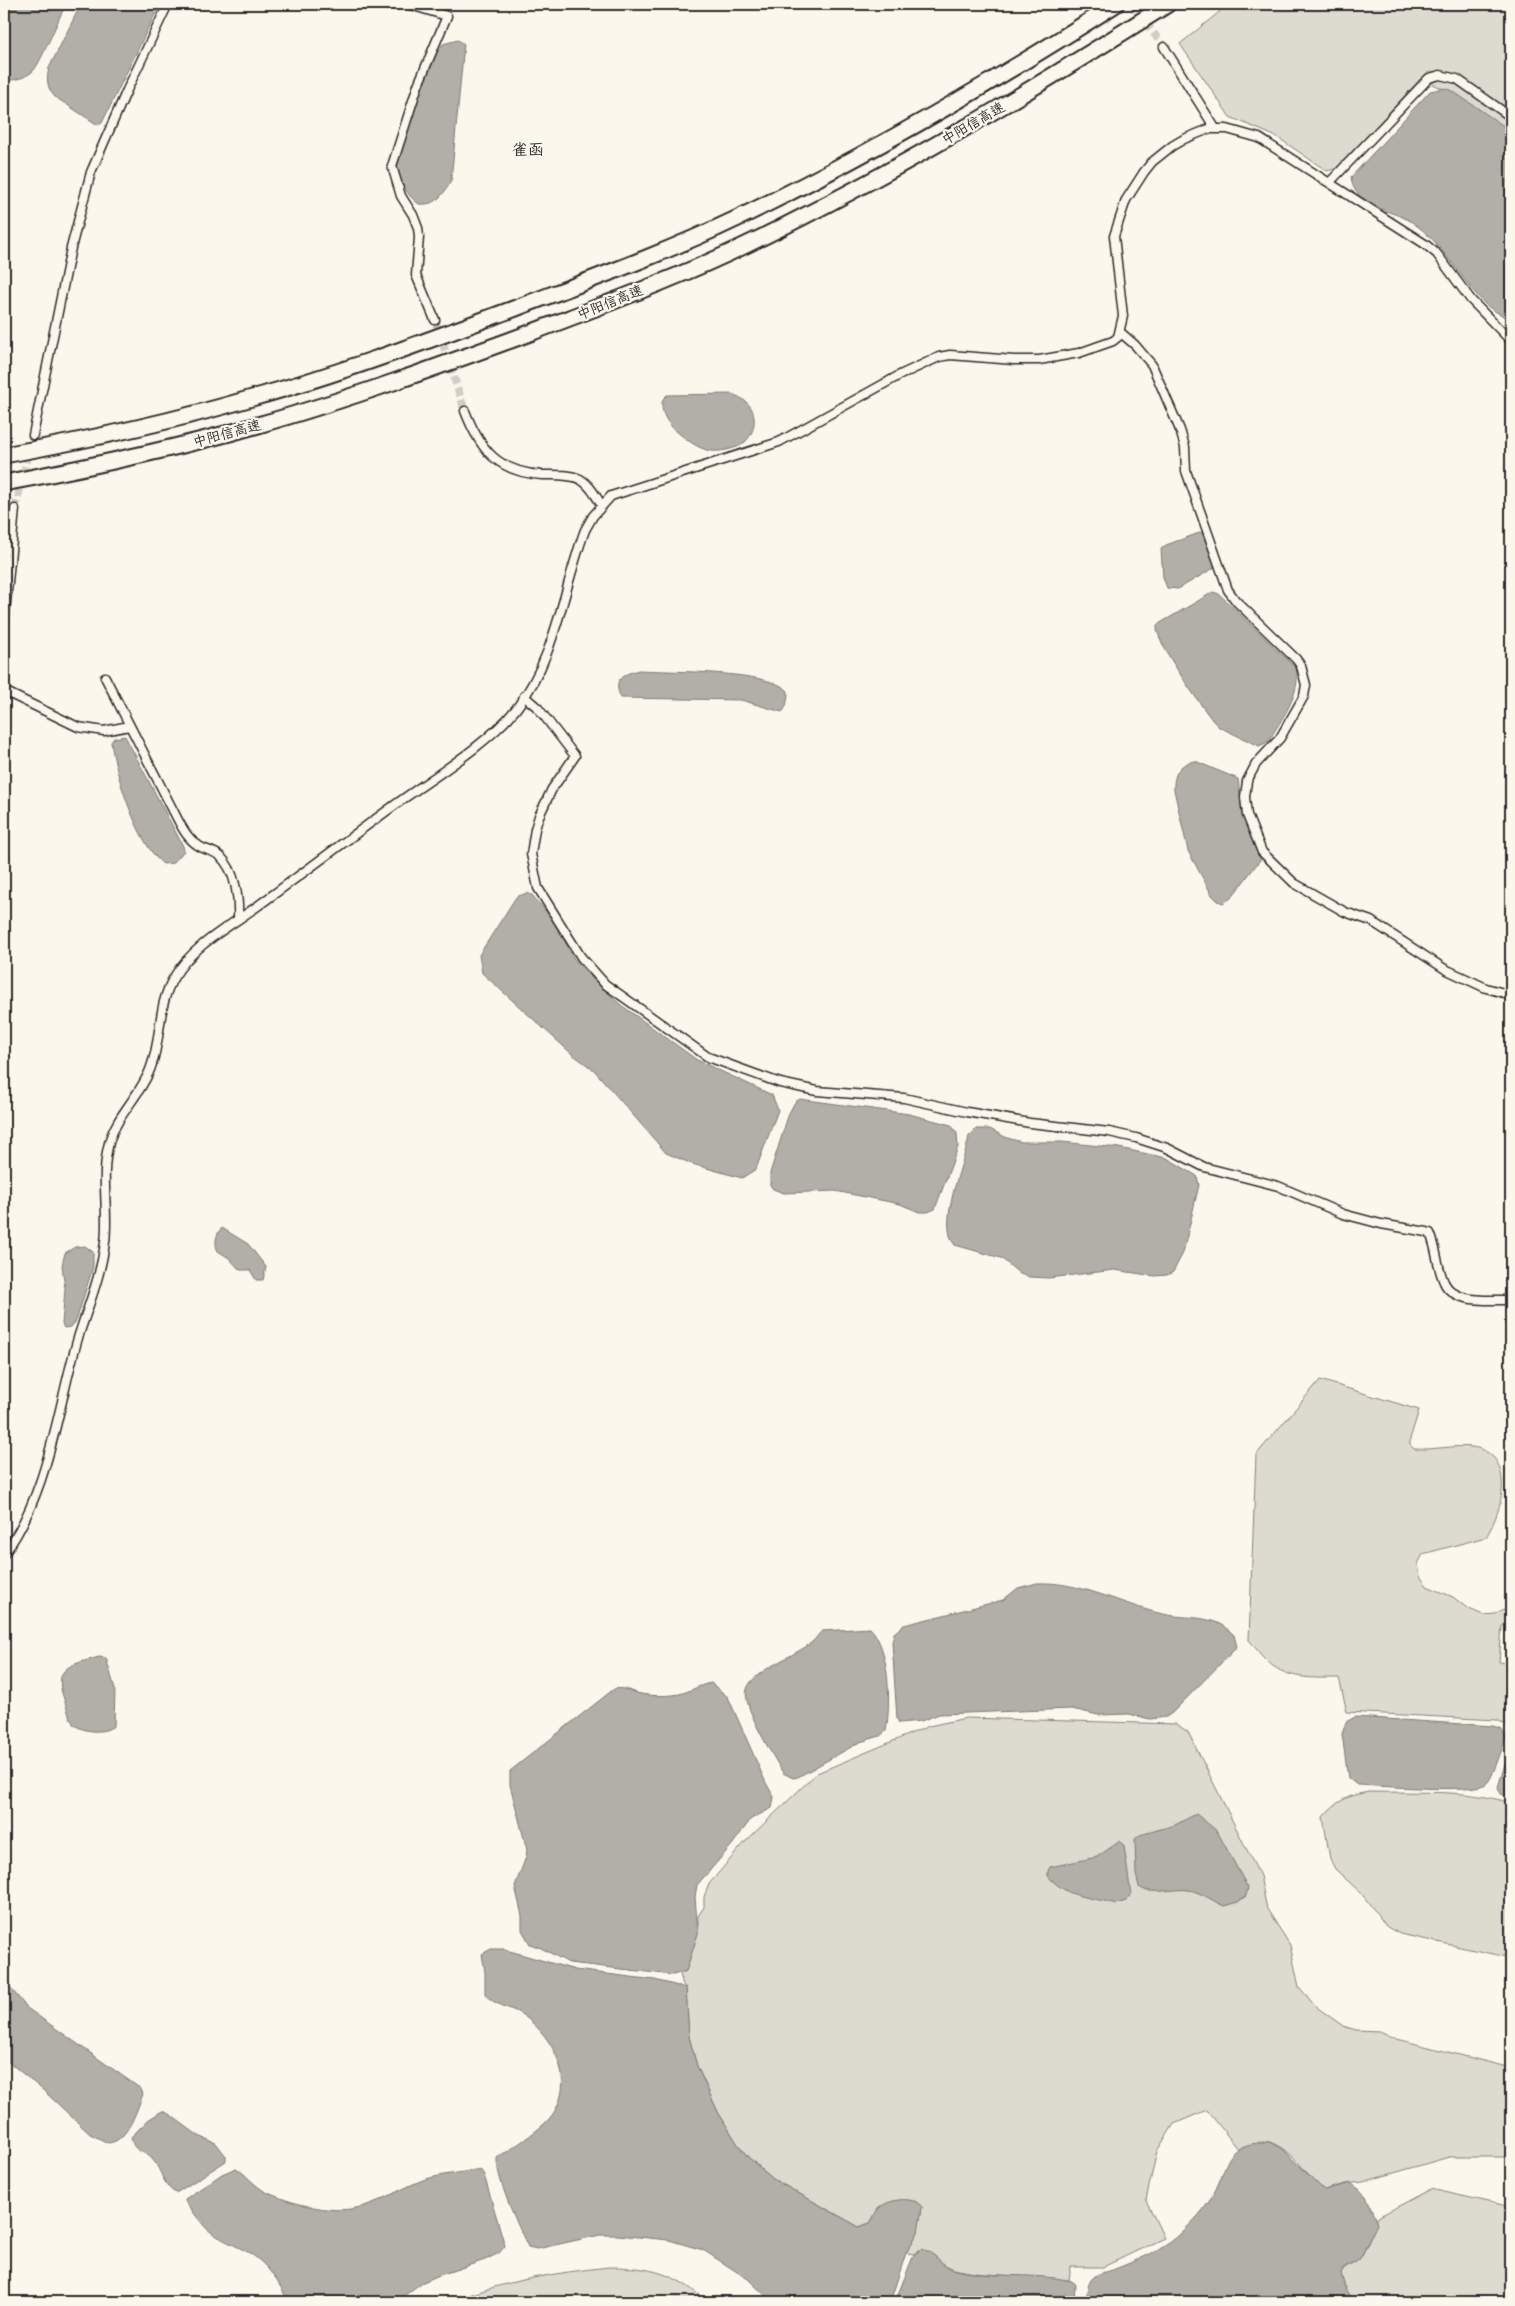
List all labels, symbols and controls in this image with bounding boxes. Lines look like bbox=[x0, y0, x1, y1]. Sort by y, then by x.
street label: 中阳信高速 bbox=[939, 99, 1008, 148]
district label: 雀函 bbox=[512, 141, 544, 159]
street label: 中阳信高速 bbox=[575, 281, 646, 323]
street label: 中阳信高速 bbox=[191, 416, 263, 451]

